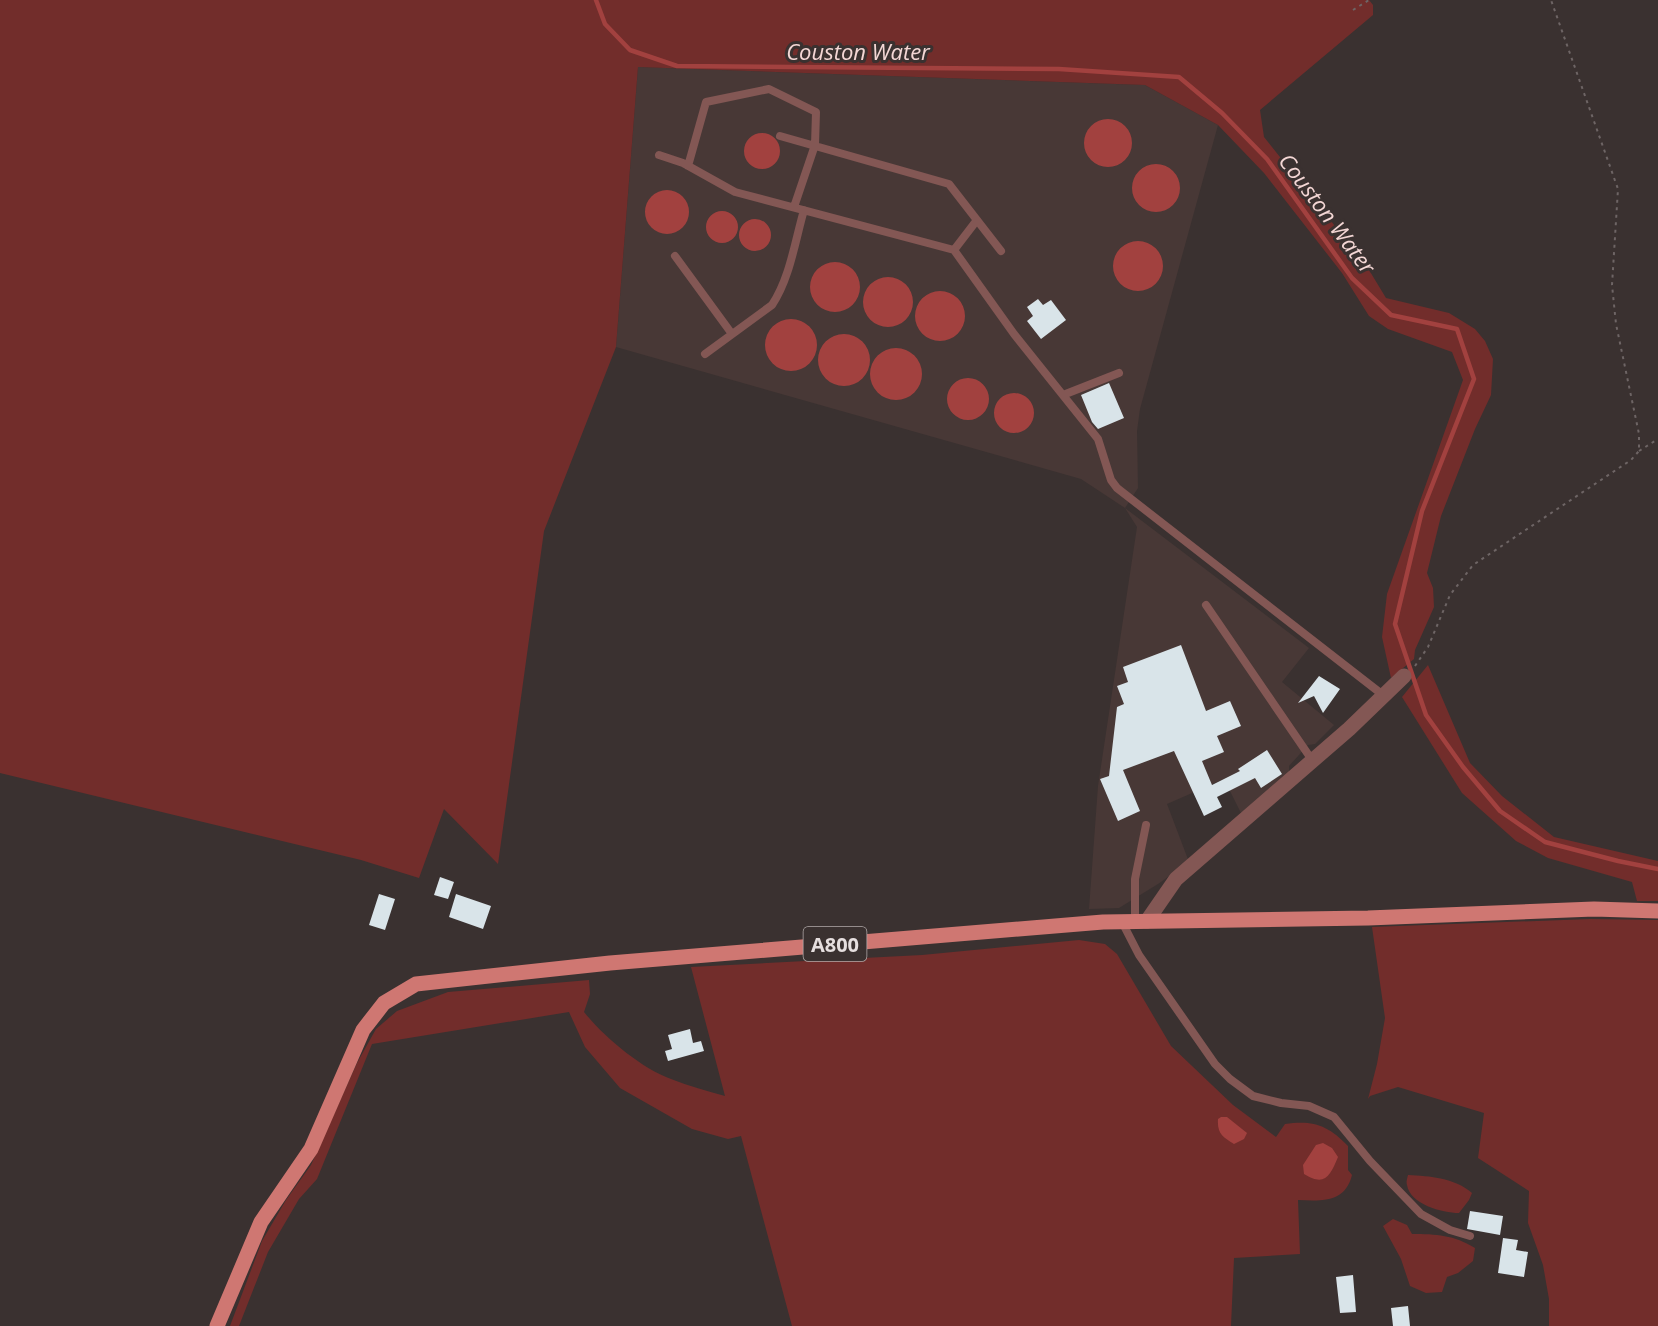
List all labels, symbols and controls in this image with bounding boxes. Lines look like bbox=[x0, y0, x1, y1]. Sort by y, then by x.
water label: Couston Water bbox=[786, 36, 931, 66]
water label: Couston Water bbox=[1273, 147, 1384, 280]
road number: A800 bbox=[804, 927, 866, 961]

